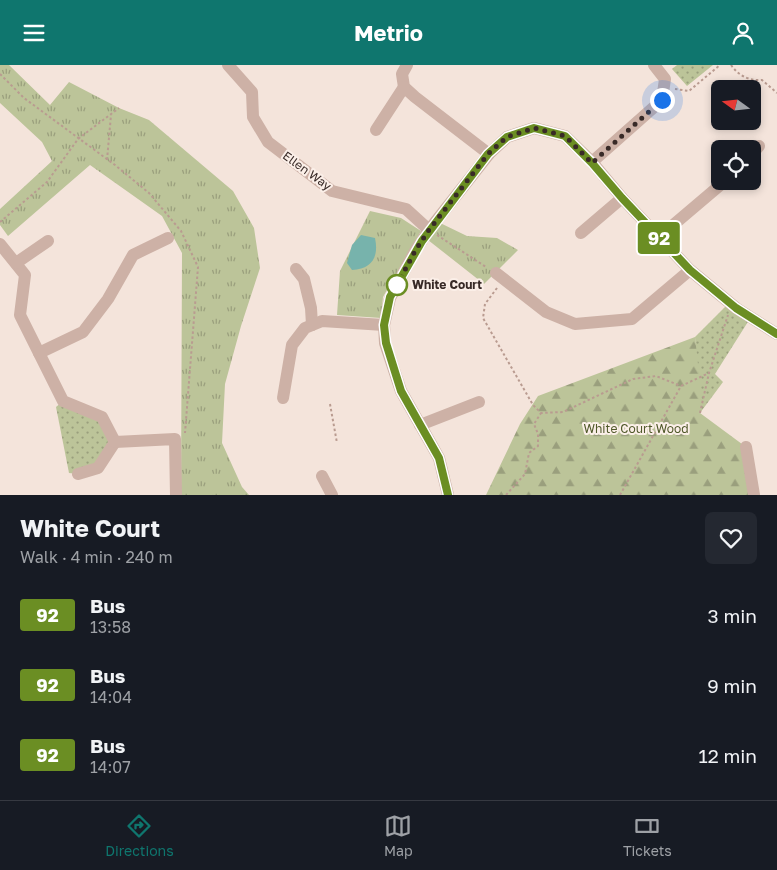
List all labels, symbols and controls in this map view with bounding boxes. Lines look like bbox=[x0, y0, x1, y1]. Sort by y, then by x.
icon: menu bbox=[20, 19, 48, 47]
text: Metrio bbox=[354, 19, 423, 46]
icon: person bbox=[729, 19, 757, 47]
north arrow bbox=[711, 80, 761, 130]
map controls bbox=[711, 80, 761, 190]
your location bbox=[650, 88, 675, 113]
button: locate bbox=[711, 140, 761, 190]
street label: Ellen Way bbox=[280, 148, 335, 193]
line badge: 92 bbox=[636, 222, 682, 254]
text: 92 bbox=[648, 227, 670, 249]
marker: White Court bbox=[386, 274, 408, 296]
place label: White Court bbox=[412, 277, 482, 292]
park label: White Court Wood bbox=[583, 421, 689, 436]
button: heart bbox=[705, 512, 757, 564]
text: White Court bbox=[20, 513, 160, 542]
text: Walk · 4 min · 240 m bbox=[20, 547, 173, 567]
text: Bus bbox=[90, 594, 125, 617]
text: 92 bbox=[36, 604, 59, 626]
text: 3 min bbox=[708, 604, 757, 627]
text: 13:58 bbox=[90, 617, 131, 637]
text: Bus bbox=[90, 664, 125, 687]
text: 92 bbox=[36, 674, 59, 696]
text: 9 min bbox=[707, 674, 757, 697]
text: 14:04 bbox=[90, 687, 132, 707]
text: Bus bbox=[90, 734, 125, 757]
text: 92 bbox=[36, 744, 59, 766]
text: 12 min bbox=[698, 744, 757, 767]
text: 14:07 bbox=[90, 757, 131, 777]
tab: Directions bbox=[105, 812, 174, 859]
tab: Map bbox=[384, 812, 413, 859]
tab: Tickets bbox=[623, 812, 672, 859]

